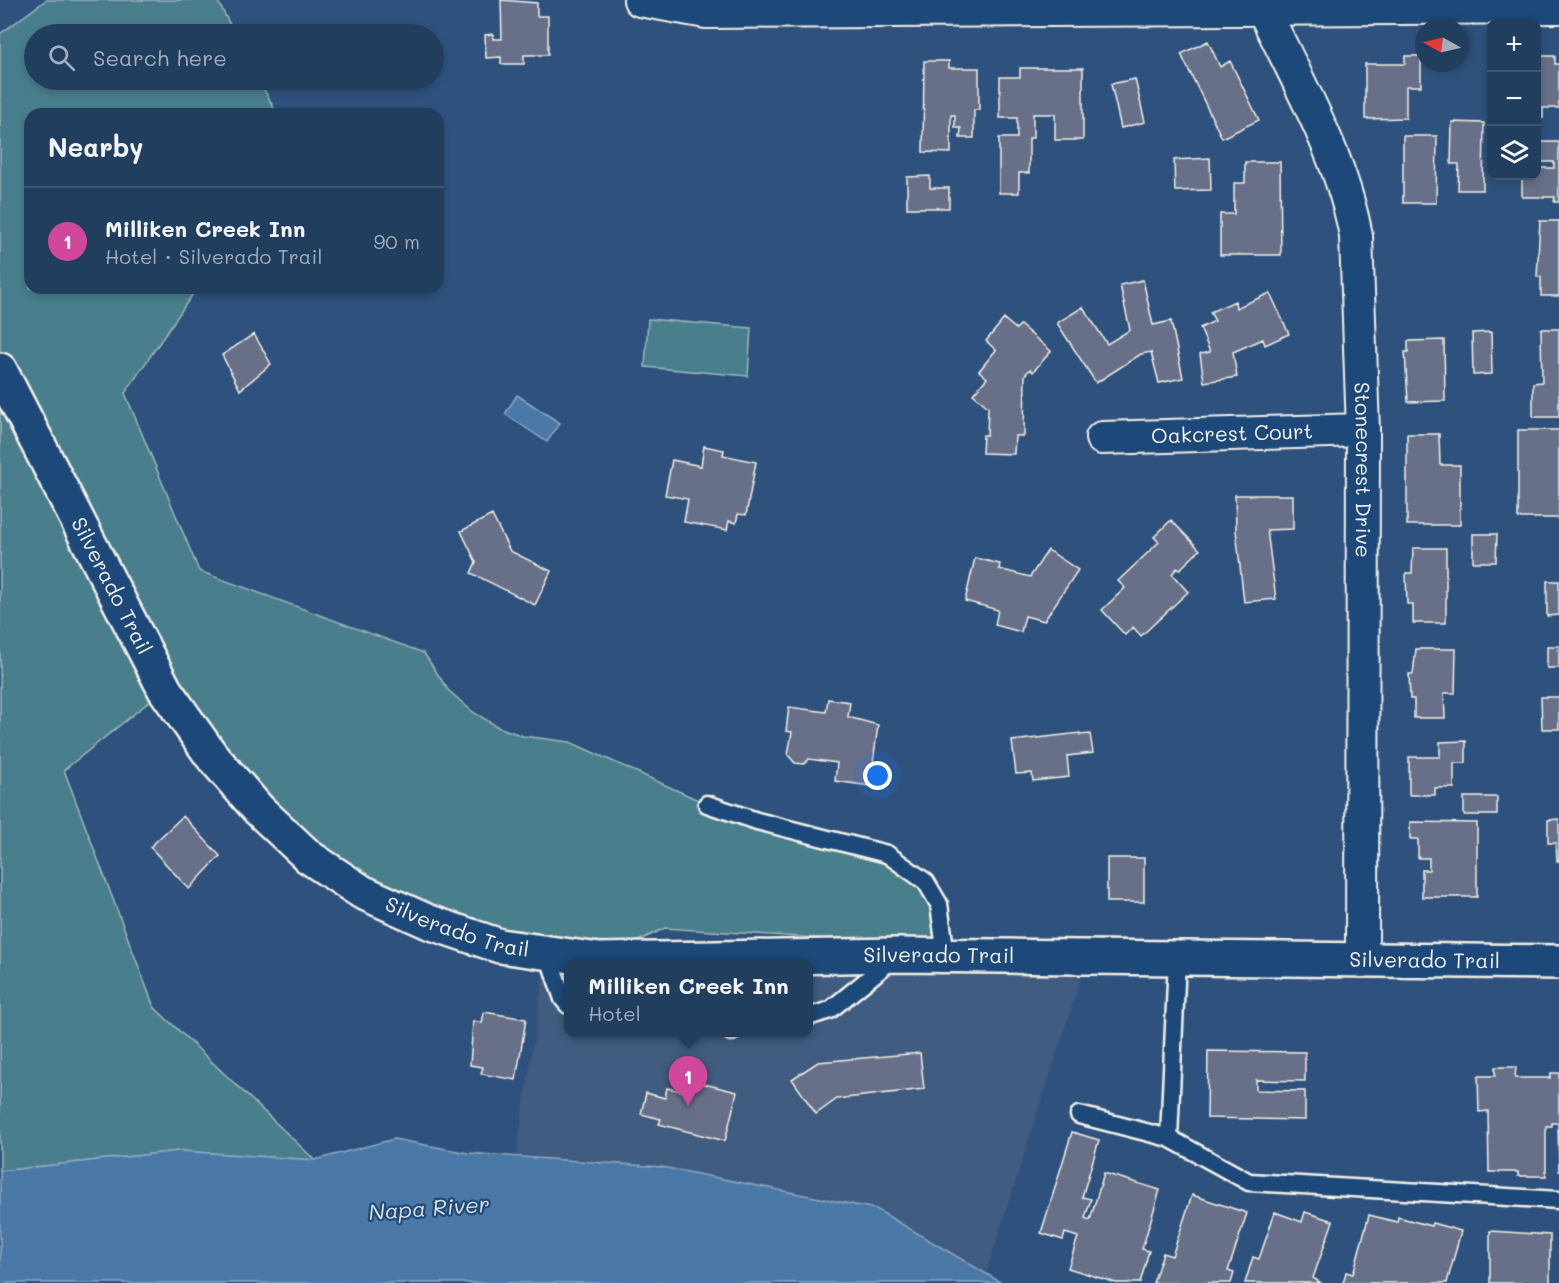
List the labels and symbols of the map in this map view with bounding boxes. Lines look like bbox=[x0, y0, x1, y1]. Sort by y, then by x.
north arrow bbox=[1415, 18, 1469, 72]
street label: Stonecrest Drive bbox=[1349, 381, 1378, 558]
street label: Oakcrest Court bbox=[1151, 417, 1313, 448]
street label: Silverado Trail bbox=[66, 512, 159, 659]
your location bbox=[863, 761, 892, 790]
street label: Silverado Trail bbox=[382, 889, 531, 962]
street label: Silverado Trail bbox=[863, 940, 1014, 968]
street label: Silverado Trail bbox=[1349, 945, 1500, 973]
pin: 1 bbox=[668, 1056, 708, 1106]
water label: Napa River bbox=[367, 1189, 491, 1226]

